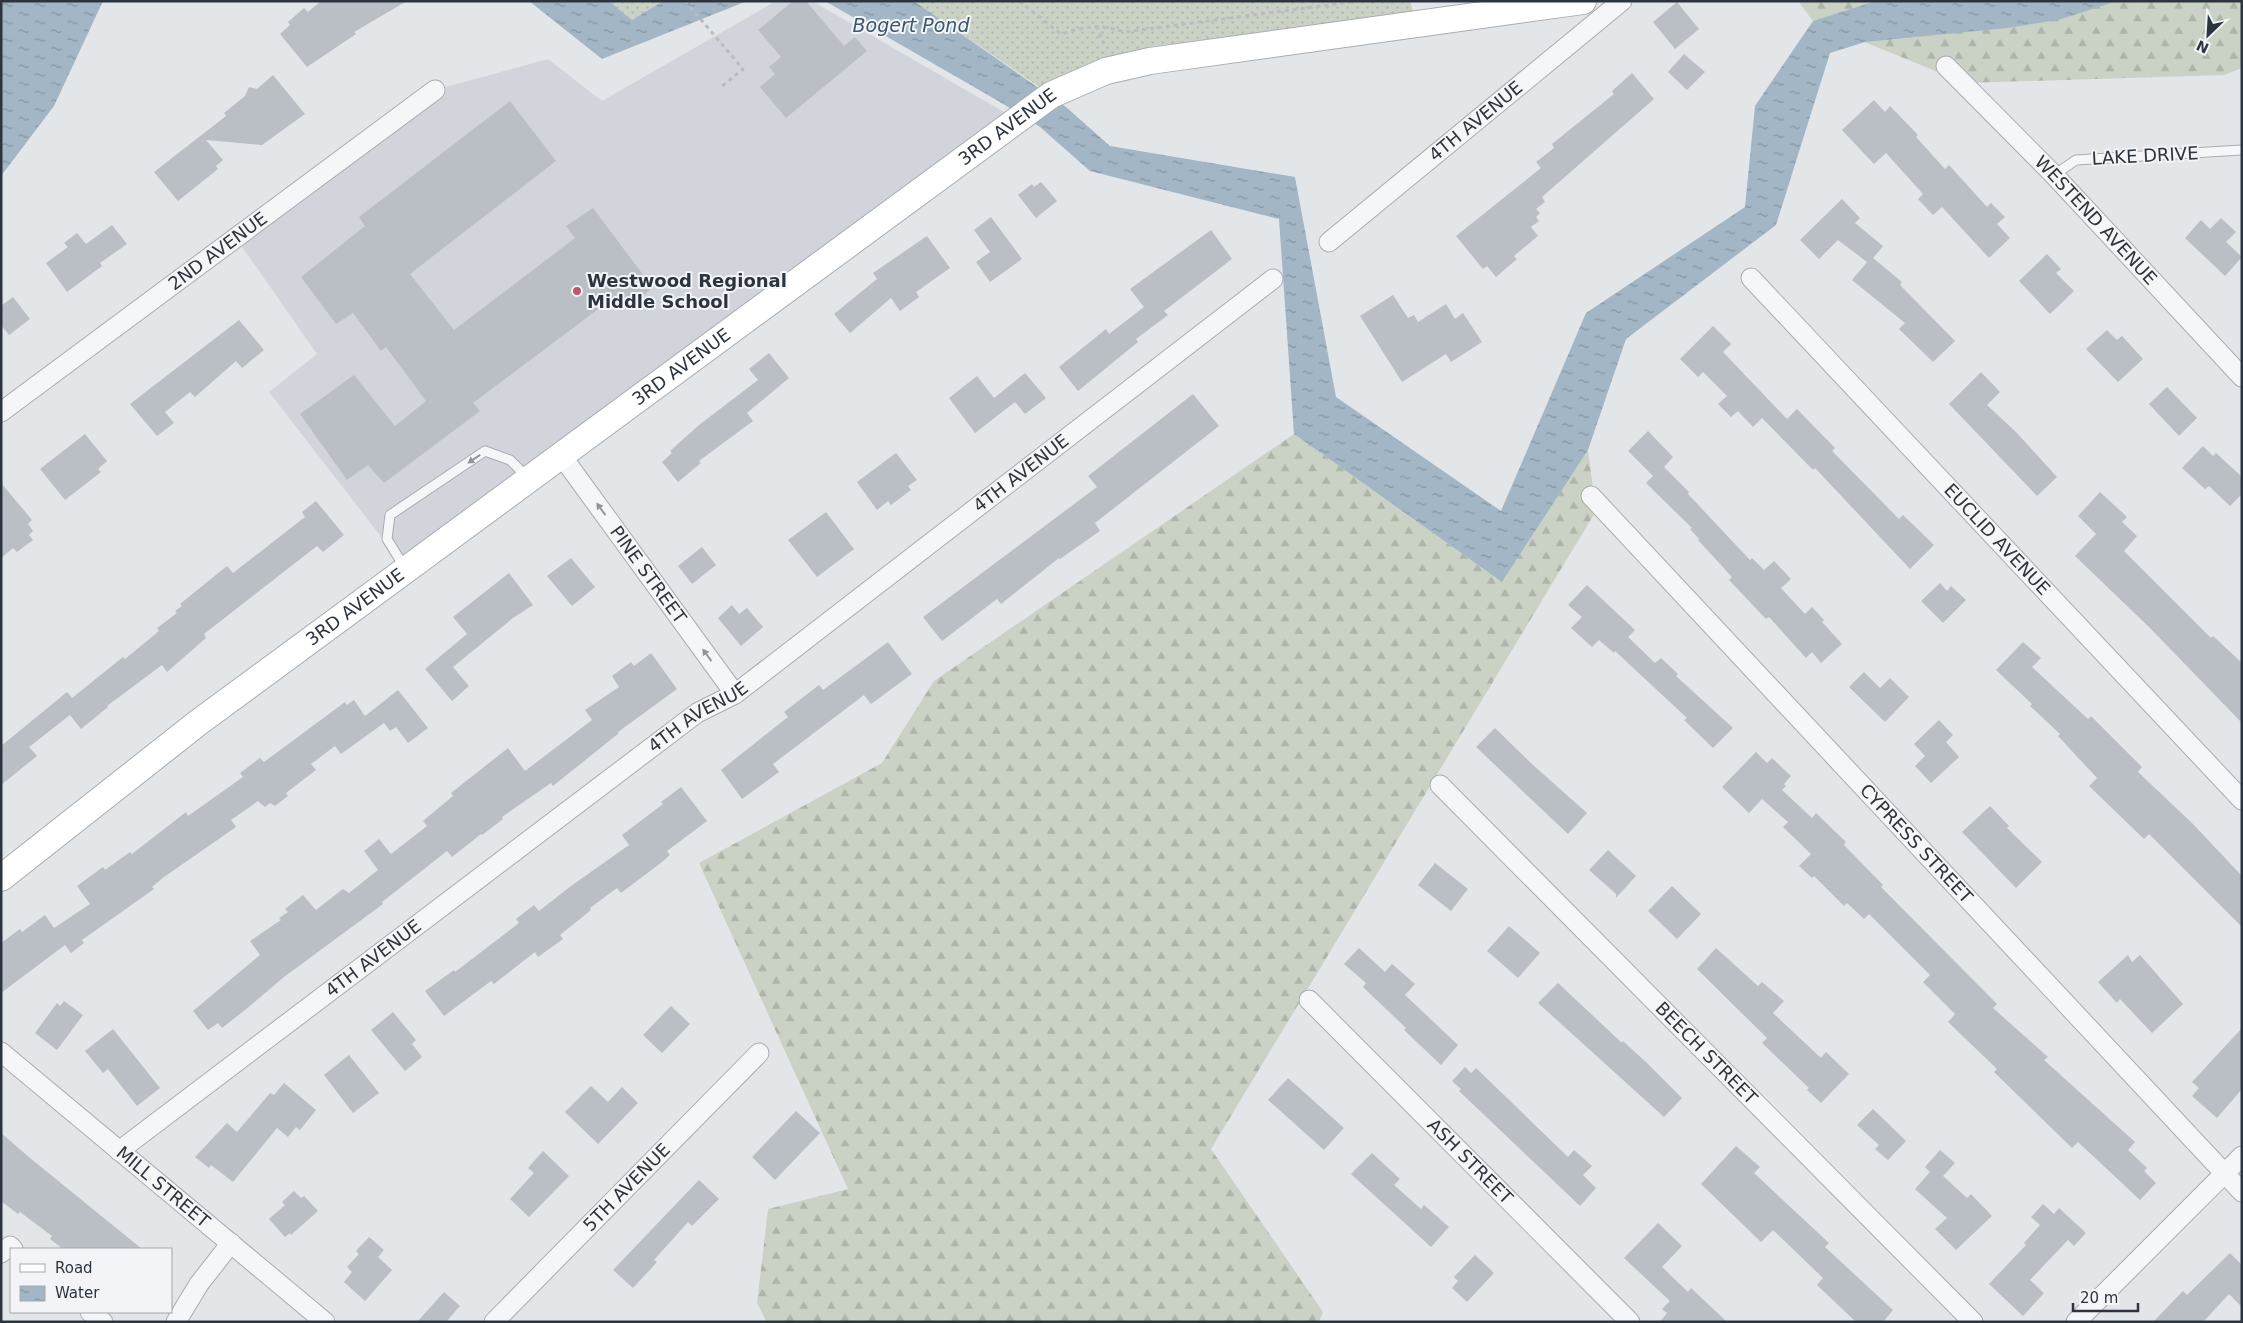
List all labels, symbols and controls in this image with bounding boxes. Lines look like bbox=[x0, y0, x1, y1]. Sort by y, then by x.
north arrow bbox=[2183, 10, 2233, 60]
water label: Bogert Pond bbox=[853, 14, 970, 36]
text: N bbox=[2194, 37, 2211, 57]
street label: 4TH AVENUE bbox=[1424, 76, 1526, 165]
street label: 3RD AVENUE bbox=[954, 84, 1060, 170]
street label: LAKE DRIVE bbox=[2091, 142, 2199, 169]
street label: WESTEND AVENUE bbox=[2031, 151, 2162, 289]
street label: 2ND AVENUE bbox=[164, 207, 271, 294]
place label: Westwood Regional Middle School bbox=[587, 270, 787, 312]
marker: Westwood Regional Middle School bbox=[571, 285, 583, 297]
street label: 3RD AVENUE bbox=[628, 324, 734, 410]
street label: 4TH AVENUE bbox=[969, 430, 1073, 516]
one-way arrow bbox=[467, 454, 481, 464]
street label: EUCLID AVENUE bbox=[1940, 479, 2055, 599]
one-way arrow bbox=[596, 502, 606, 516]
street label: PINE STREET bbox=[606, 522, 692, 628]
street label: 3RD AVENUE bbox=[302, 564, 408, 650]
one-way arrow bbox=[702, 648, 712, 662]
street label: 4TH AVENUE bbox=[644, 677, 752, 756]
street label: CYPRESS STREET bbox=[1856, 779, 1978, 908]
street label: 4TH AVENUE bbox=[321, 915, 425, 1001]
street label: BEECH STREET bbox=[1651, 997, 1763, 1109]
street label: ASH STREET bbox=[1423, 1114, 1518, 1209]
street label: 5TH AVENUE bbox=[579, 1139, 674, 1235]
street label: MILL STREET bbox=[112, 1142, 215, 1232]
legend bbox=[10, 1248, 172, 1313]
text: Road bbox=[55, 1259, 93, 1277]
scale bar bbox=[2073, 1280, 2138, 1312]
text: Water bbox=[55, 1284, 100, 1302]
text: 20 m bbox=[2080, 1289, 2118, 1307]

